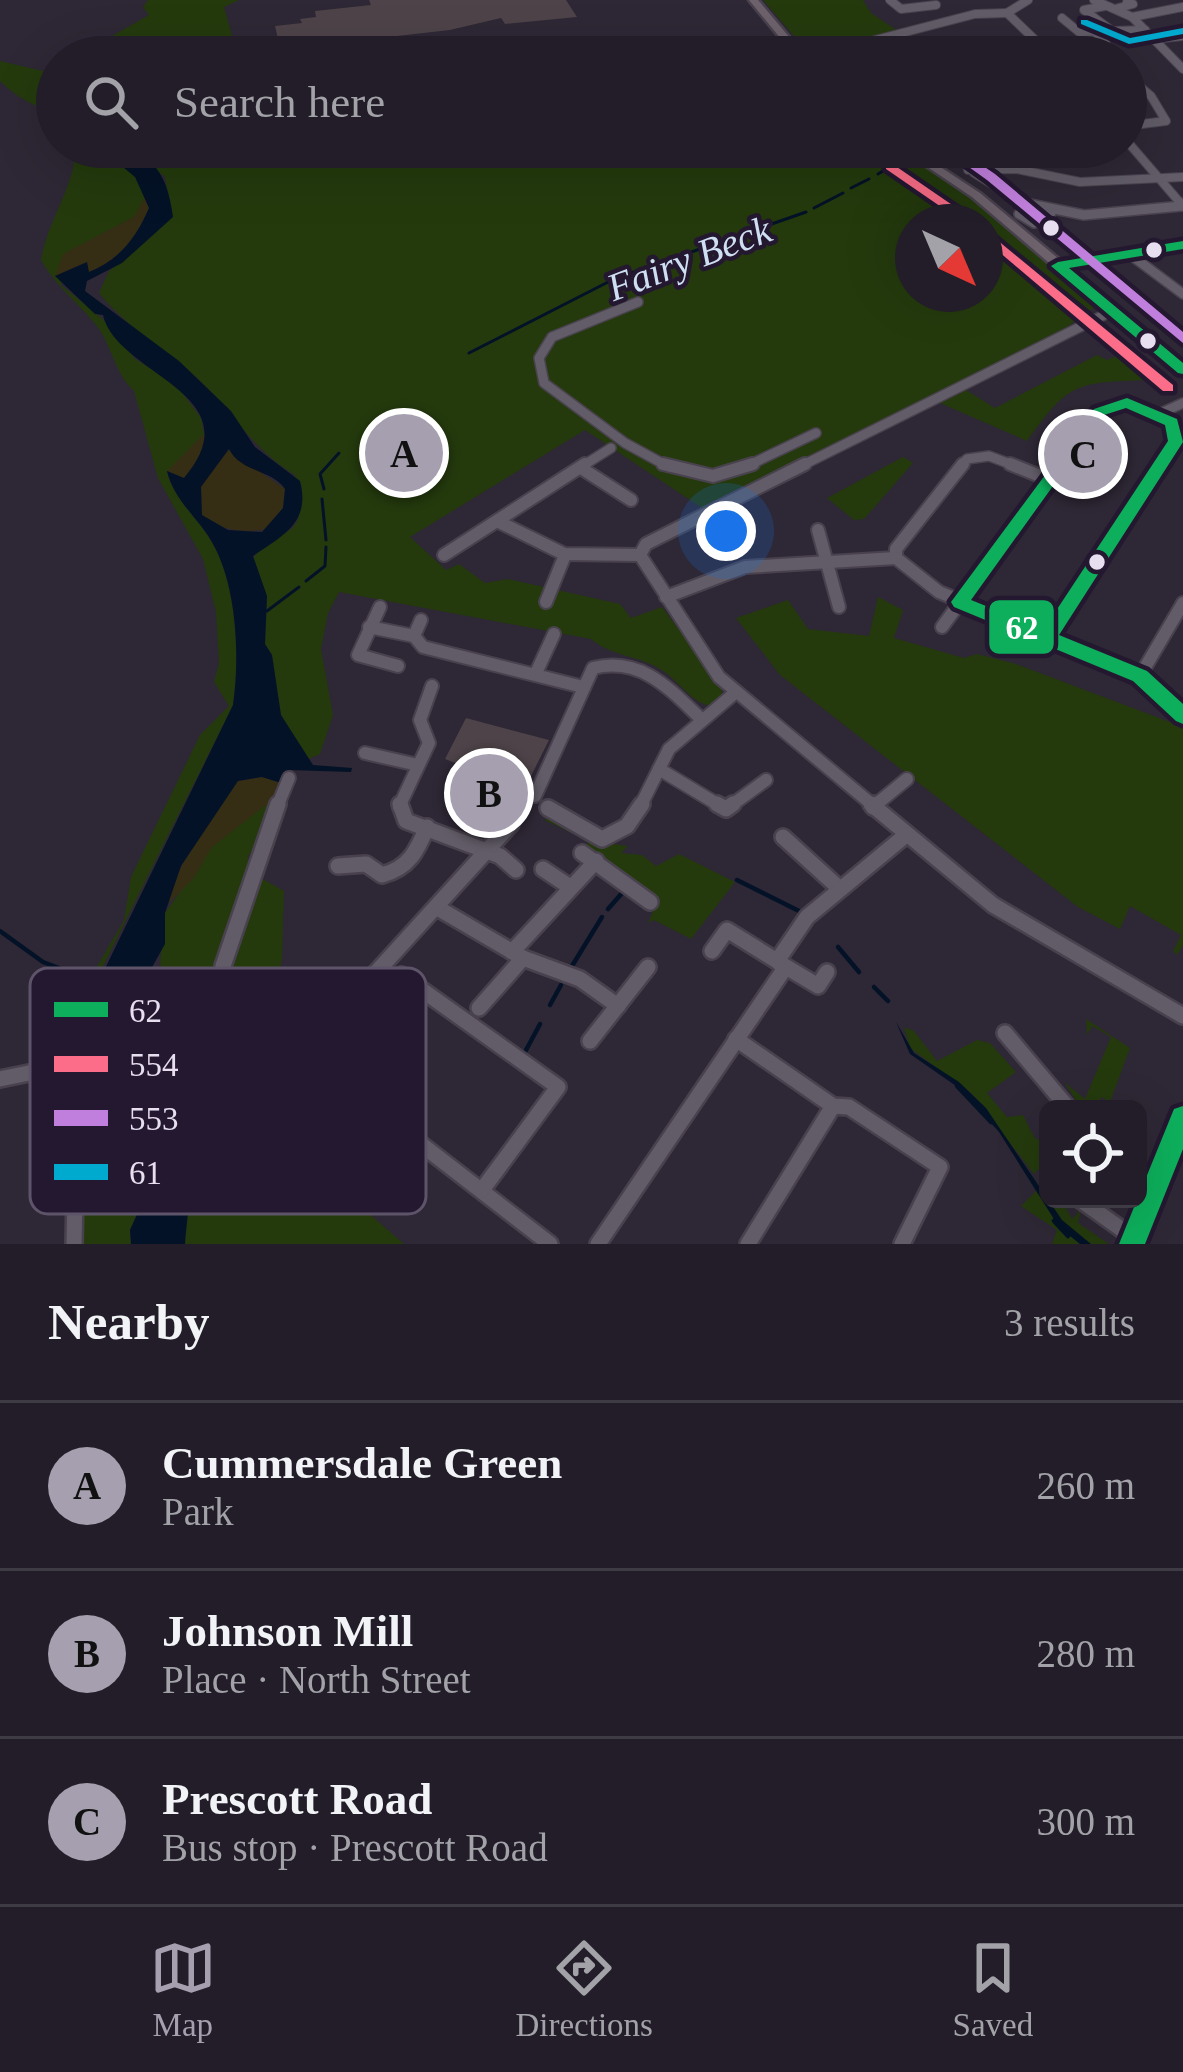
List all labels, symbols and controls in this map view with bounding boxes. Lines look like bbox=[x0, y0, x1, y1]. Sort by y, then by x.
search box bbox=[36, 36, 1147, 168]
icon: search bbox=[78, 69, 144, 135]
text: Search here bbox=[174, 77, 385, 127]
north arrow bbox=[895, 204, 1003, 312]
water label: Fairy Beck bbox=[600, 207, 778, 310]
unlabelled marker bbox=[1040, 217, 1062, 239]
unlabelled marker bbox=[1143, 239, 1165, 261]
unlabelled marker bbox=[1137, 330, 1159, 352]
pin: A bbox=[365, 408, 443, 498]
pin: C bbox=[1044, 409, 1122, 499]
your location bbox=[696, 501, 756, 561]
unlabelled marker bbox=[1086, 551, 1108, 573]
line badge: 62 bbox=[987, 598, 1056, 656]
text: 62 bbox=[1006, 610, 1039, 646]
pin: B bbox=[450, 748, 528, 838]
legend bbox=[30, 968, 426, 1214]
text: 62 bbox=[129, 993, 162, 1029]
text: 554 bbox=[129, 1047, 179, 1083]
map controls bbox=[1039, 1100, 1147, 1208]
button: locate bbox=[1039, 1100, 1147, 1208]
text: 553 bbox=[129, 1101, 179, 1137]
text: 61 bbox=[129, 1155, 162, 1191]
text: Nearby bbox=[48, 1294, 209, 1350]
text: 3 results bbox=[1004, 1301, 1135, 1344]
text: Cummersdale Green bbox=[162, 1438, 562, 1488]
text: A bbox=[73, 1464, 101, 1507]
text: 260 m bbox=[1036, 1464, 1135, 1507]
text: Park bbox=[162, 1490, 234, 1533]
text: Johnson Mill bbox=[162, 1606, 413, 1656]
text: B bbox=[74, 1632, 100, 1675]
text: 280 m bbox=[1036, 1632, 1135, 1675]
text: Place · North Street bbox=[162, 1658, 471, 1701]
text: Prescott Road bbox=[162, 1774, 432, 1824]
text: C bbox=[73, 1800, 101, 1843]
text: 300 m bbox=[1036, 1800, 1135, 1843]
text: Bus stop · Prescott Road bbox=[162, 1826, 548, 1869]
tab: Map bbox=[150, 1935, 216, 2044]
tab: Directions bbox=[515, 1935, 653, 2044]
tab: Saved bbox=[953, 1935, 1033, 2044]

